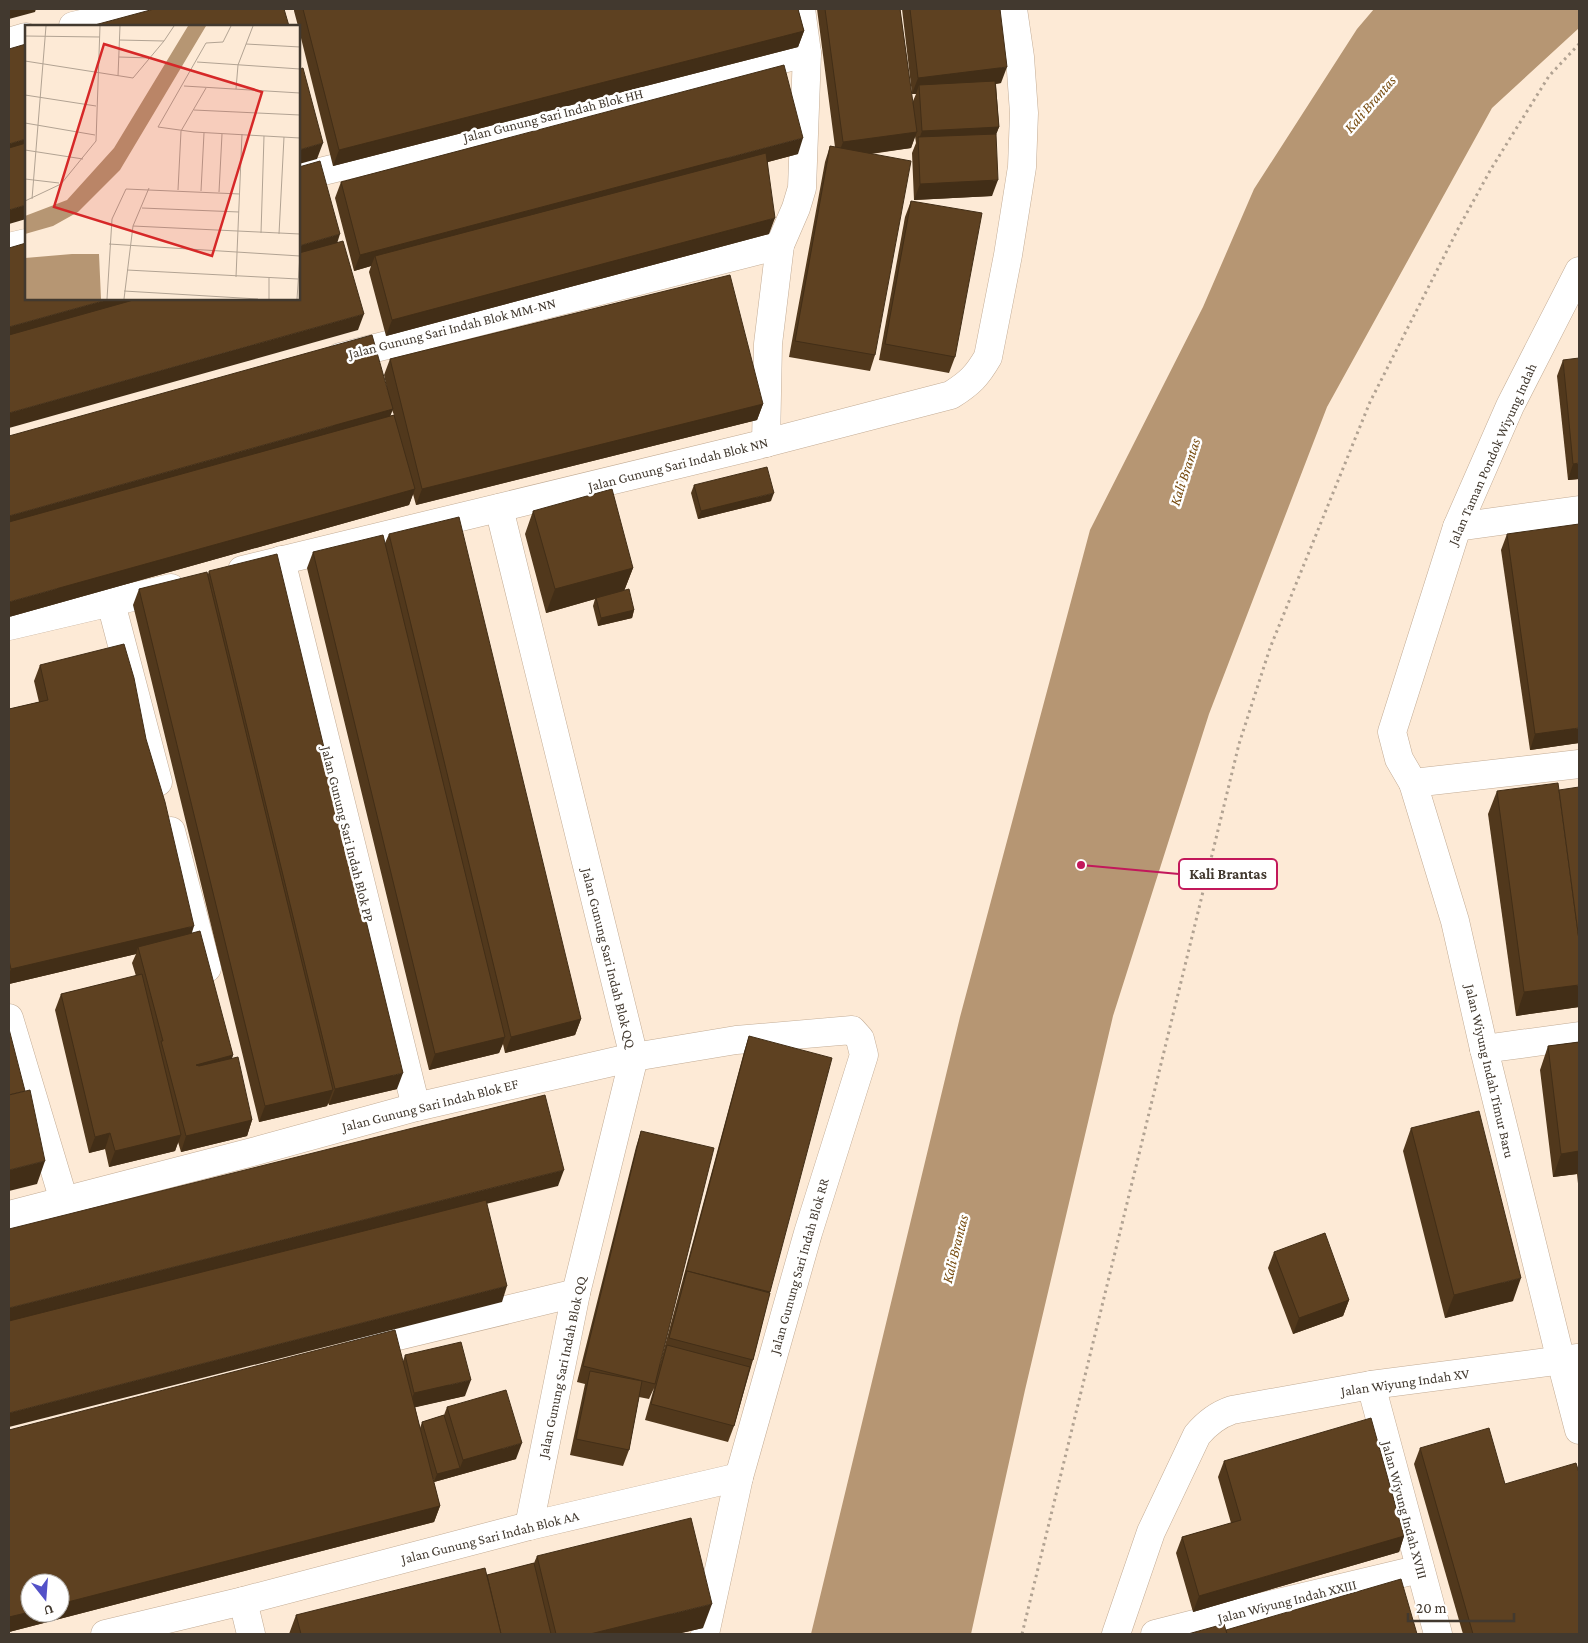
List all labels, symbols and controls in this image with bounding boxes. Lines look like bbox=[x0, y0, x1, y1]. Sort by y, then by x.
inset map bbox=[25, 25, 300, 300]
water label: Kali Brantas bbox=[1341, 72, 1399, 136]
street label: Jalan Gunung Sari Indah Blok HH bbox=[459, 85, 645, 146]
street label: Jalan Gunung Sari Indah Blok MM-NN bbox=[345, 294, 558, 362]
street label: Jalan Taman Pondok Wiyung Indah bbox=[1444, 360, 1540, 549]
street label: Jalan Gunung Sari Indah Blok NN bbox=[584, 434, 770, 495]
water label: Kali Brantas bbox=[1167, 436, 1204, 508]
street label: Jalan Gunung Sari Indah Blok PP bbox=[318, 742, 378, 924]
callout: Kali Brantas bbox=[1179, 859, 1277, 889]
street label: Jalan Gunung Sari Indah Blok QQ bbox=[578, 864, 639, 1051]
text: Kali Brantas bbox=[1189, 866, 1267, 882]
street label: Jalan Wiyung Indah Timur Baru bbox=[1462, 981, 1518, 1160]
street label: Jalan Gunung Sari Indah Blok EF bbox=[338, 1075, 520, 1135]
street label: Jalan Gunung Sari Indah Blok RR bbox=[766, 1176, 832, 1358]
water label: Kali Brantas bbox=[939, 1213, 971, 1285]
street label: Jalan Gunung Sari Indah Blok QQ bbox=[534, 1274, 589, 1461]
street label: Jalan Wiyung Indah XV bbox=[1338, 1365, 1470, 1399]
street label: Jalan Wiyung Indah XVIII bbox=[1378, 1437, 1431, 1581]
street label: Jalan Gunung Sari Indah Blok AA bbox=[398, 1507, 581, 1567]
north arrow bbox=[20, 1573, 70, 1623]
street label: Jalan Wiyung Indah XXIII bbox=[1214, 1576, 1358, 1626]
scale bar bbox=[1408, 1590, 1514, 1622]
text: 20 m bbox=[1416, 1600, 1447, 1616]
text: U bbox=[41, 1601, 56, 1620]

